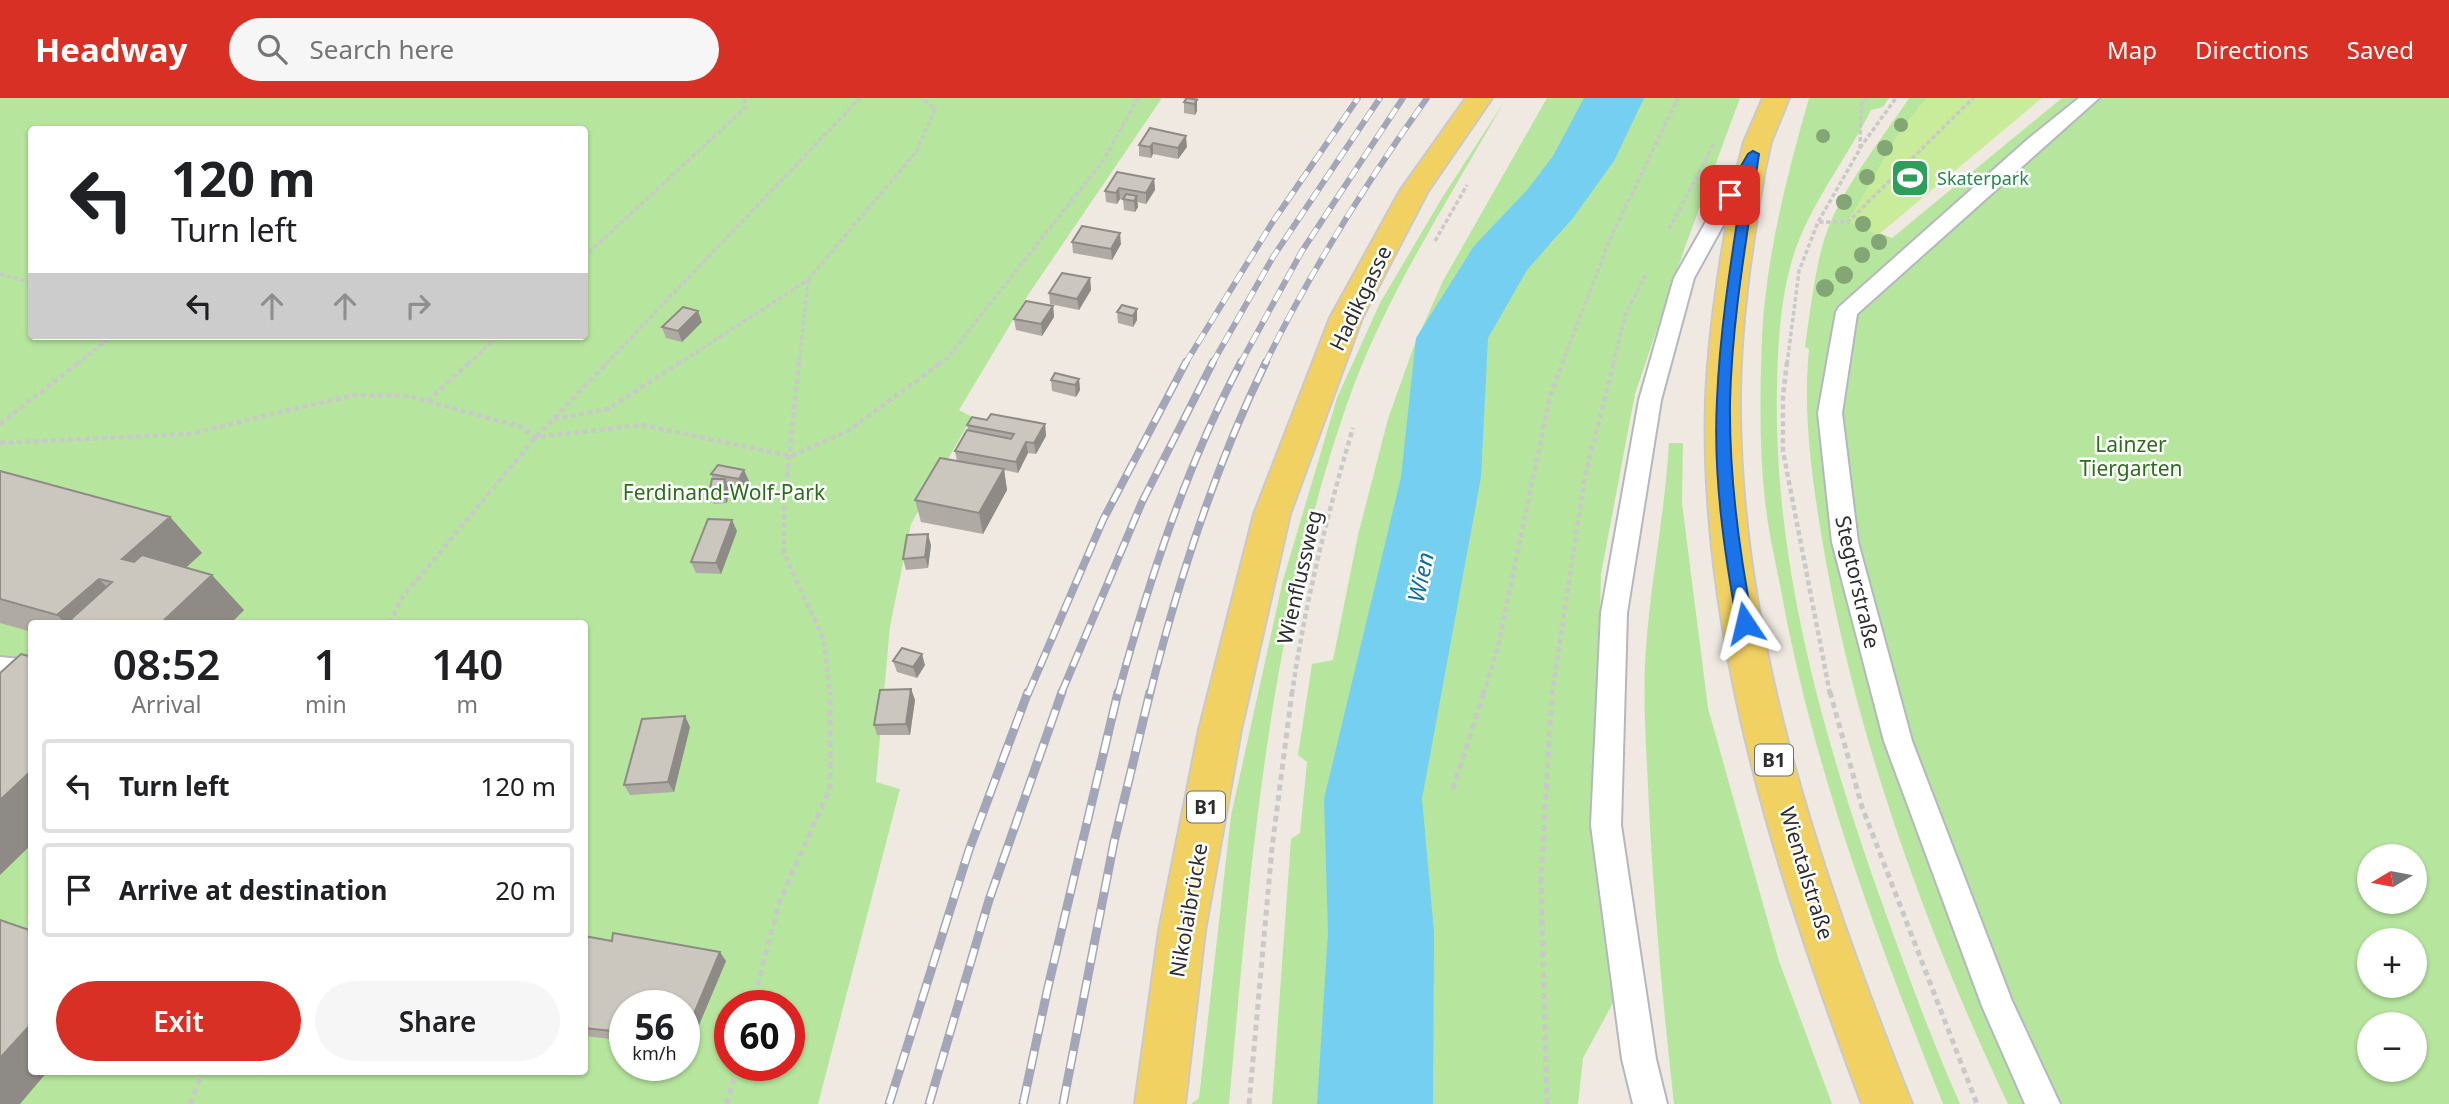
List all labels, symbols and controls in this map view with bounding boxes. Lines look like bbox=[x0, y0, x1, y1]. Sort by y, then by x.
search box bbox=[229, 18, 719, 81]
text: Headway bbox=[35, 27, 187, 72]
icon: search bbox=[253, 30, 291, 68]
text: Search here bbox=[309, 31, 454, 67]
text: Map bbox=[2107, 33, 2157, 66]
text: Directions bbox=[2195, 33, 2309, 66]
text: Saved bbox=[2347, 33, 2414, 66]
text: 120 m bbox=[171, 145, 316, 211]
icon: left bbox=[56, 154, 147, 245]
sports icon: Skaterpark bbox=[1889, 157, 1931, 199]
pin bbox=[1700, 165, 1760, 225]
place label: Skaterpark bbox=[1937, 166, 2029, 190]
icon: arrive bbox=[1711, 176, 1749, 214]
text: Turn left bbox=[171, 208, 297, 251]
street label: Hadikgasse bbox=[1323, 241, 1397, 355]
icon: left bbox=[180, 287, 218, 325]
icon: ahead bbox=[253, 287, 291, 325]
icon: ahead bbox=[326, 287, 364, 325]
icon: right bbox=[399, 287, 437, 325]
park label: Lainzer Tiergarten bbox=[2079, 430, 2183, 482]
park label: Ferdinand-Wolf-Park bbox=[623, 478, 826, 506]
street label: Wienflussweg bbox=[1270, 507, 1328, 647]
street label: Stegtorstraße bbox=[1829, 513, 1887, 651]
water label: Wien bbox=[1399, 549, 1441, 605]
position arrow bbox=[1708, 586, 1782, 660]
text: 08:52 bbox=[113, 635, 220, 692]
text: 1 bbox=[314, 635, 338, 692]
text: 140 bbox=[431, 635, 503, 692]
text: Arrival bbox=[131, 688, 202, 720]
text: min bbox=[305, 688, 347, 720]
text: m bbox=[457, 688, 478, 720]
road number: B1 bbox=[1755, 744, 1793, 776]
icon: left bbox=[60, 767, 98, 805]
text: Turn left bbox=[119, 768, 230, 804]
text: 120 m bbox=[480, 768, 556, 804]
road number: B1 bbox=[1187, 792, 1225, 822]
street label: Wientalstraße bbox=[1774, 803, 1840, 943]
street label: Nikolaibrücke bbox=[1162, 841, 1214, 979]
north arrow bbox=[2357, 844, 2427, 914]
map controls bbox=[2357, 844, 2427, 1082]
icon: arrive bbox=[60, 871, 98, 909]
text: Arrive at destination bbox=[119, 872, 388, 908]
text: 20 m bbox=[495, 872, 556, 908]
button: + bbox=[2357, 928, 2427, 998]
button: Exit bbox=[56, 981, 301, 1061]
button: Share bbox=[315, 981, 560, 1061]
speed limit sign: 60 bbox=[714, 990, 805, 1081]
text: 56 bbox=[634, 1003, 675, 1050]
button: − bbox=[2357, 1012, 2427, 1082]
text: km/h bbox=[632, 1041, 677, 1065]

